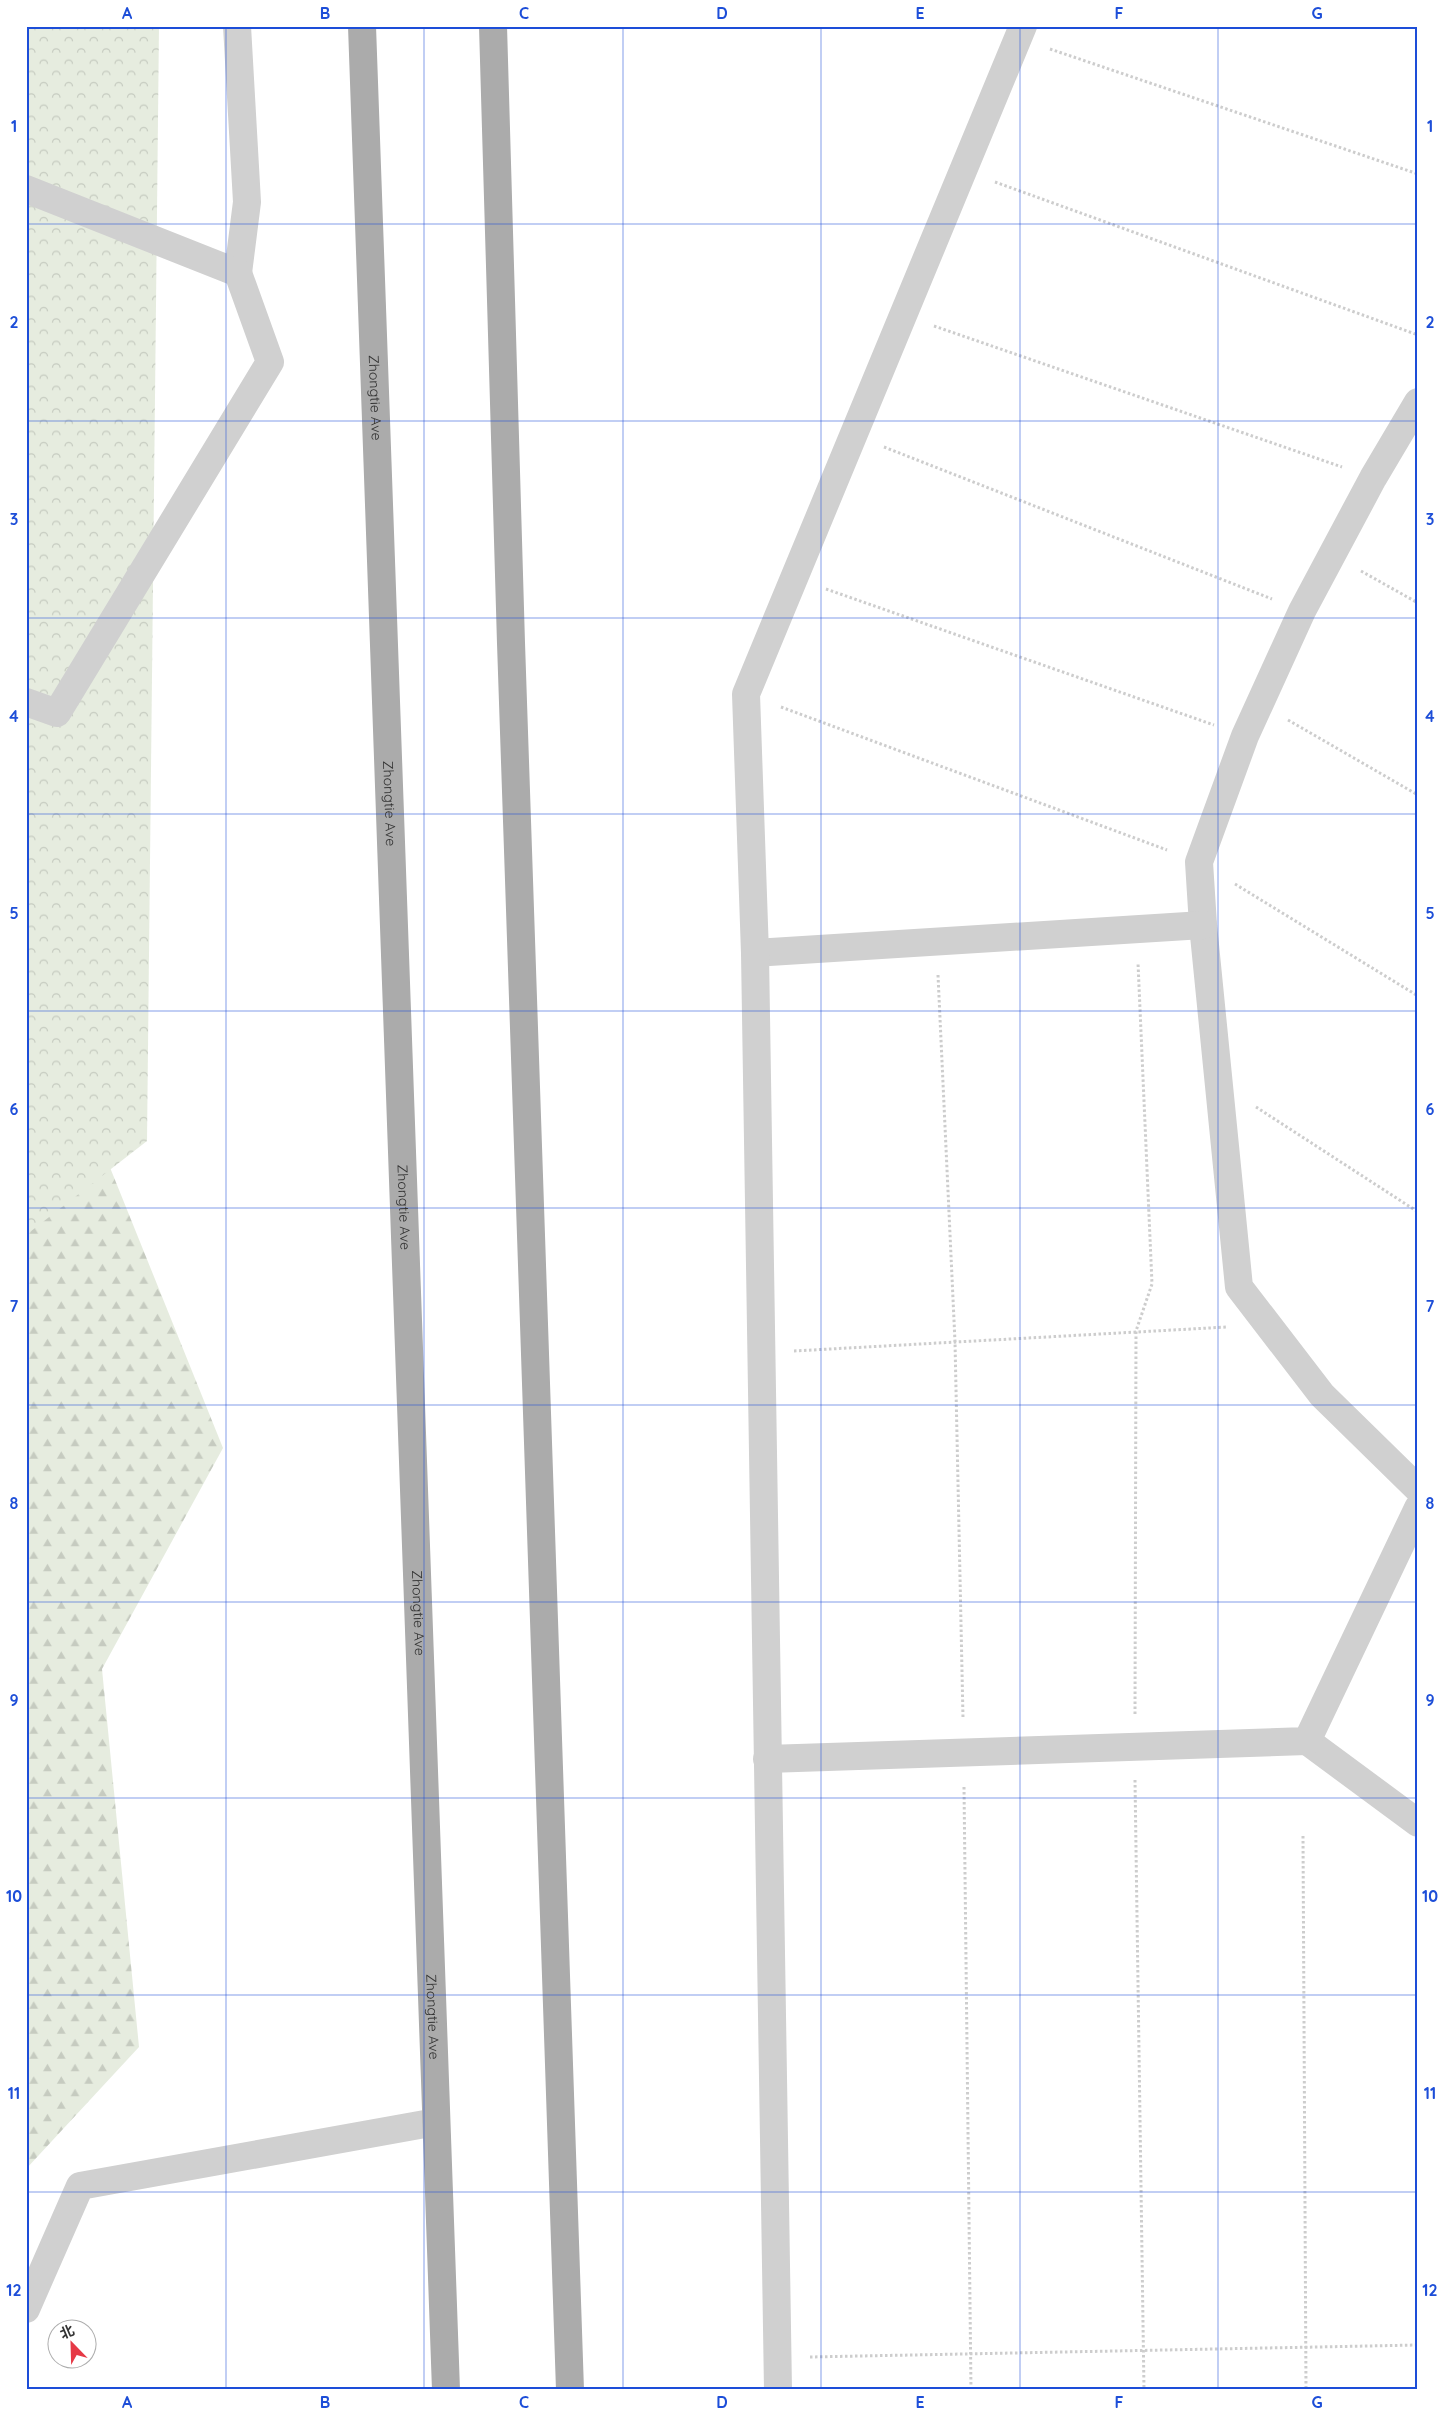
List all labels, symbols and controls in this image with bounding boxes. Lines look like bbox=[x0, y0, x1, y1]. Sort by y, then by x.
text: A bbox=[122, 3, 133, 23]
text: B bbox=[320, 3, 330, 23]
text: C bbox=[519, 3, 529, 23]
text: D bbox=[716, 3, 728, 23]
text: E bbox=[915, 3, 925, 23]
text: F bbox=[1115, 3, 1124, 23]
text: G bbox=[1311, 3, 1323, 23]
text: 1 bbox=[11, 116, 17, 136]
text: 1 bbox=[1427, 116, 1433, 136]
text: 2 bbox=[9, 312, 19, 332]
text: 2 bbox=[1425, 312, 1435, 332]
street label: Zhongtie Ave bbox=[365, 355, 386, 441]
text: 3 bbox=[10, 509, 18, 529]
text: 3 bbox=[1426, 509, 1434, 529]
text: 4 bbox=[9, 706, 19, 726]
text: 4 bbox=[1425, 706, 1435, 726]
street label: Zhongtie Ave bbox=[379, 760, 400, 847]
text: 5 bbox=[9, 903, 19, 923]
text: 5 bbox=[1425, 903, 1435, 923]
text: 6 bbox=[10, 1099, 19, 1119]
text: 6 bbox=[1426, 1099, 1435, 1119]
street label: Zhongtie Ave bbox=[393, 1164, 414, 1250]
text: 7 bbox=[10, 1296, 19, 1316]
text: 7 bbox=[1426, 1296, 1435, 1316]
text: 8 bbox=[10, 1493, 19, 1513]
text: 8 bbox=[1426, 1493, 1435, 1513]
street label: Zhongtie Ave bbox=[408, 1570, 429, 1656]
text: 9 bbox=[9, 1690, 19, 1710]
text: 9 bbox=[1425, 1690, 1435, 1710]
text: 10 bbox=[6, 1886, 22, 1906]
text: 10 bbox=[1422, 1886, 1438, 1906]
street label: Zhongtie Ave bbox=[422, 1974, 443, 2060]
text: 11 bbox=[8, 2083, 20, 2103]
text: 11 bbox=[1424, 2083, 1436, 2103]
text: 12 bbox=[6, 2280, 22, 2300]
text: 12 bbox=[1422, 2280, 1438, 2300]
north arrow bbox=[48, 2318, 98, 2368]
text: 北 bbox=[57, 2321, 77, 2343]
text: A bbox=[122, 2392, 133, 2412]
text: B bbox=[320, 2392, 330, 2412]
text: C bbox=[519, 2392, 529, 2412]
text: D bbox=[716, 2392, 728, 2412]
text: E bbox=[915, 2392, 925, 2412]
text: F bbox=[1115, 2392, 1124, 2412]
text: G bbox=[1311, 2392, 1323, 2412]

